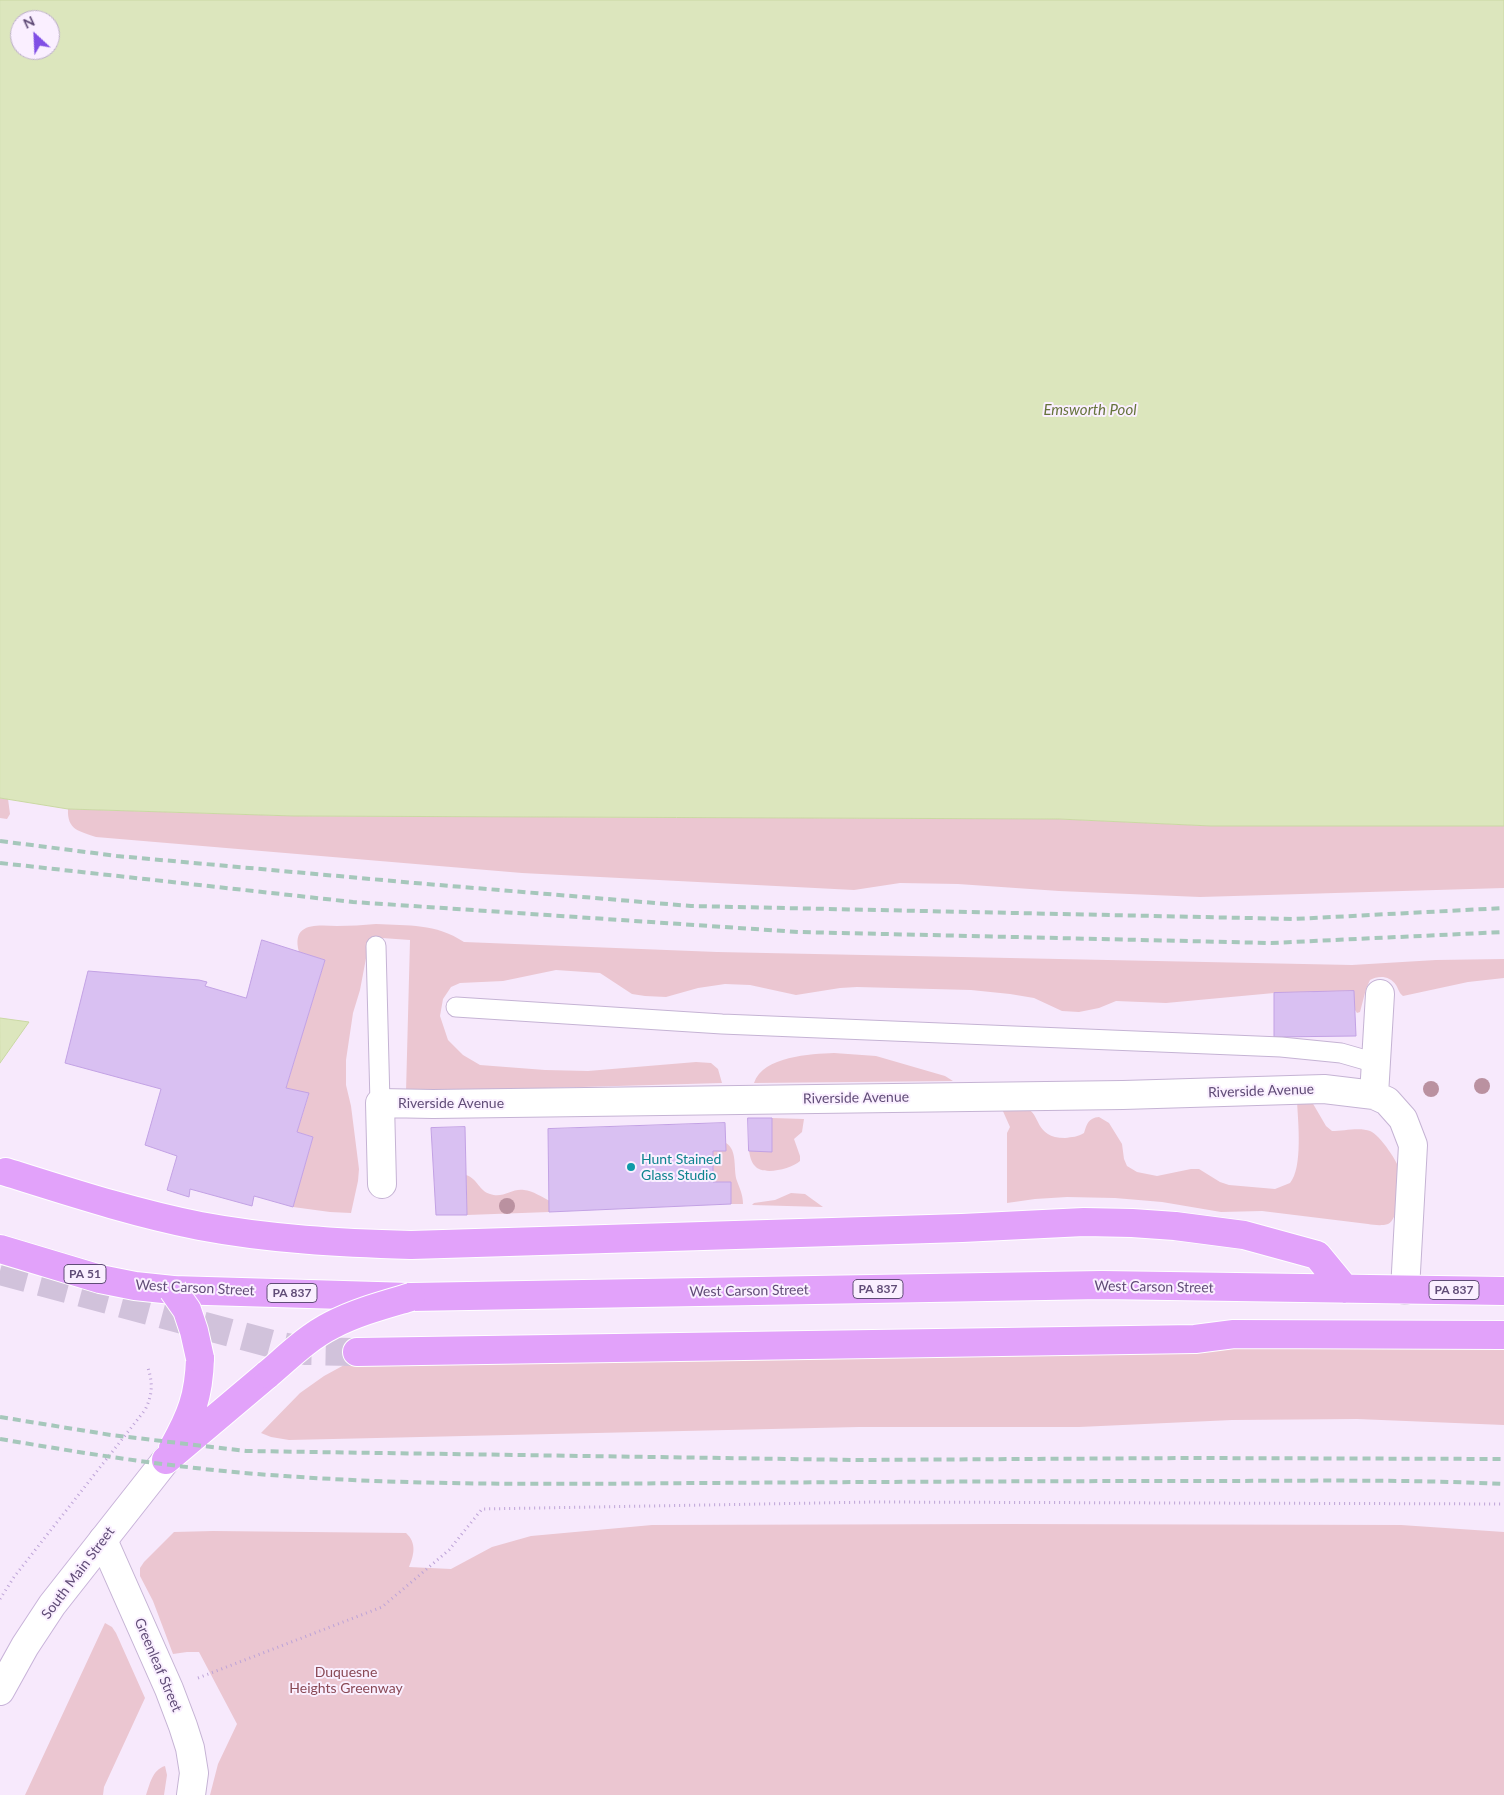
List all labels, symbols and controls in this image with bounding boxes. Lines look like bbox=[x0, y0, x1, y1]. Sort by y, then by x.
north arrow bbox=[10, 10, 60, 60]
text: N bbox=[20, 12, 37, 32]
water label: Emsworth Pool bbox=[1043, 401, 1137, 419]
street label: Riverside Avenue bbox=[1208, 1081, 1314, 1101]
street label: Riverside Avenue bbox=[803, 1089, 909, 1107]
street label: Riverside Avenue bbox=[398, 1095, 504, 1111]
place label: Hunt Stained Glass Studio bbox=[641, 1151, 721, 1184]
marker: Hunt Stained Glass Studio bbox=[625, 1161, 637, 1173]
road number: PA 51 bbox=[64, 1264, 106, 1284]
street label: West Carson Street bbox=[135, 1276, 255, 1300]
street label: West Carson Street bbox=[1094, 1278, 1214, 1296]
road number: PA 837 bbox=[853, 1280, 903, 1298]
road number: PA 837 bbox=[1429, 1280, 1479, 1300]
street label: West Carson Street bbox=[689, 1282, 809, 1300]
road number: PA 837 bbox=[267, 1284, 317, 1302]
street label: South Main Street bbox=[38, 1524, 118, 1622]
street label: Greenleaf Street bbox=[131, 1615, 185, 1715]
park label: Duquesne Heights Greenway bbox=[289, 1664, 403, 1696]

